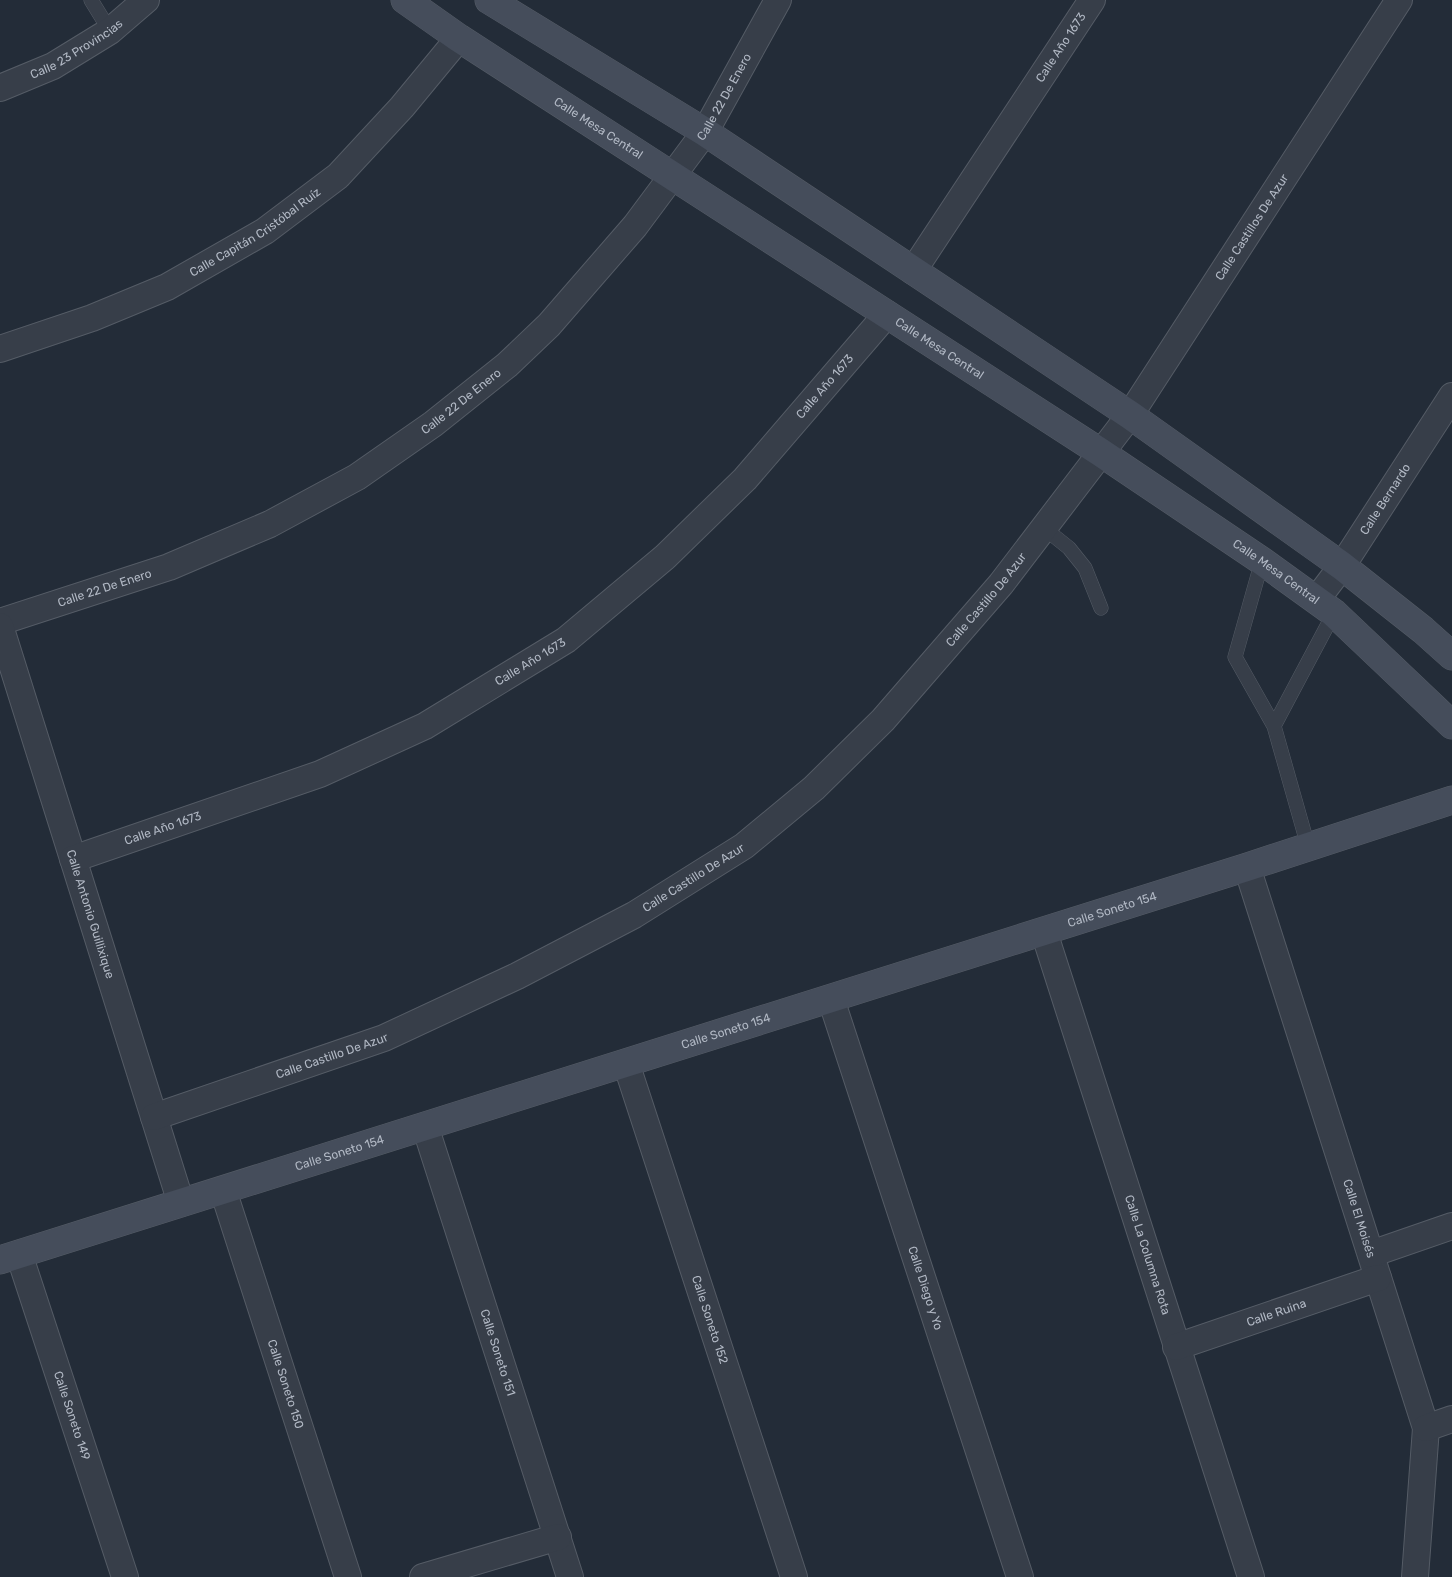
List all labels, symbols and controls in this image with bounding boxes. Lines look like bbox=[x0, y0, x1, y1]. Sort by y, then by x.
street label: Calle Año 1673 bbox=[1033, 10, 1089, 85]
street label: Calle 23 Provincias bbox=[28, 16, 125, 82]
street label: Calle 22 De Enero bbox=[694, 51, 754, 143]
street label: Calle Mesa Central bbox=[551, 94, 645, 162]
street label: Calle Castillos De Azur bbox=[1212, 171, 1292, 283]
street label: Calle Capitán Cristóbal Ruíz bbox=[187, 185, 323, 280]
street label: Calle Mesa Central bbox=[893, 315, 986, 382]
street label: Calle Año 1673 bbox=[793, 351, 856, 421]
street label: Calle 22 De Enero bbox=[418, 366, 504, 437]
street label: Calle Bernardo bbox=[1357, 461, 1413, 537]
street label: Calle Mesa Central bbox=[1230, 536, 1322, 607]
street label: Calle Castillo De Azur bbox=[943, 550, 1029, 649]
street label: Calle 22 De Enero bbox=[56, 566, 153, 610]
street label: Calle Año 1673 bbox=[492, 635, 568, 689]
street label: Calle Año 1673 bbox=[123, 808, 203, 848]
street label: Calle Castillo De Azur bbox=[640, 840, 747, 915]
street label: Calle Antonio Guillixique bbox=[64, 848, 117, 981]
street label: Calle Soneto 154 bbox=[1066, 889, 1159, 930]
street label: Calle Soneto 154 bbox=[679, 1010, 773, 1052]
street label: Calle Castillo De Azur bbox=[274, 1030, 391, 1082]
street label: Calle Soneto 154 bbox=[293, 1132, 386, 1174]
street label: Calle El Moisés bbox=[1340, 1178, 1378, 1260]
street label: Calle La Columna Rota bbox=[1122, 1193, 1173, 1316]
street label: Calle Diego y Yo bbox=[905, 1244, 946, 1332]
street label: Calle Soneto 152 bbox=[689, 1274, 731, 1366]
street label: Calle Ruina bbox=[1245, 1296, 1308, 1329]
street label: Calle Soneto 151 bbox=[477, 1307, 518, 1398]
street label: Calle Soneto 150 bbox=[265, 1338, 307, 1430]
street label: Calle Soneto 149 bbox=[51, 1369, 93, 1462]

